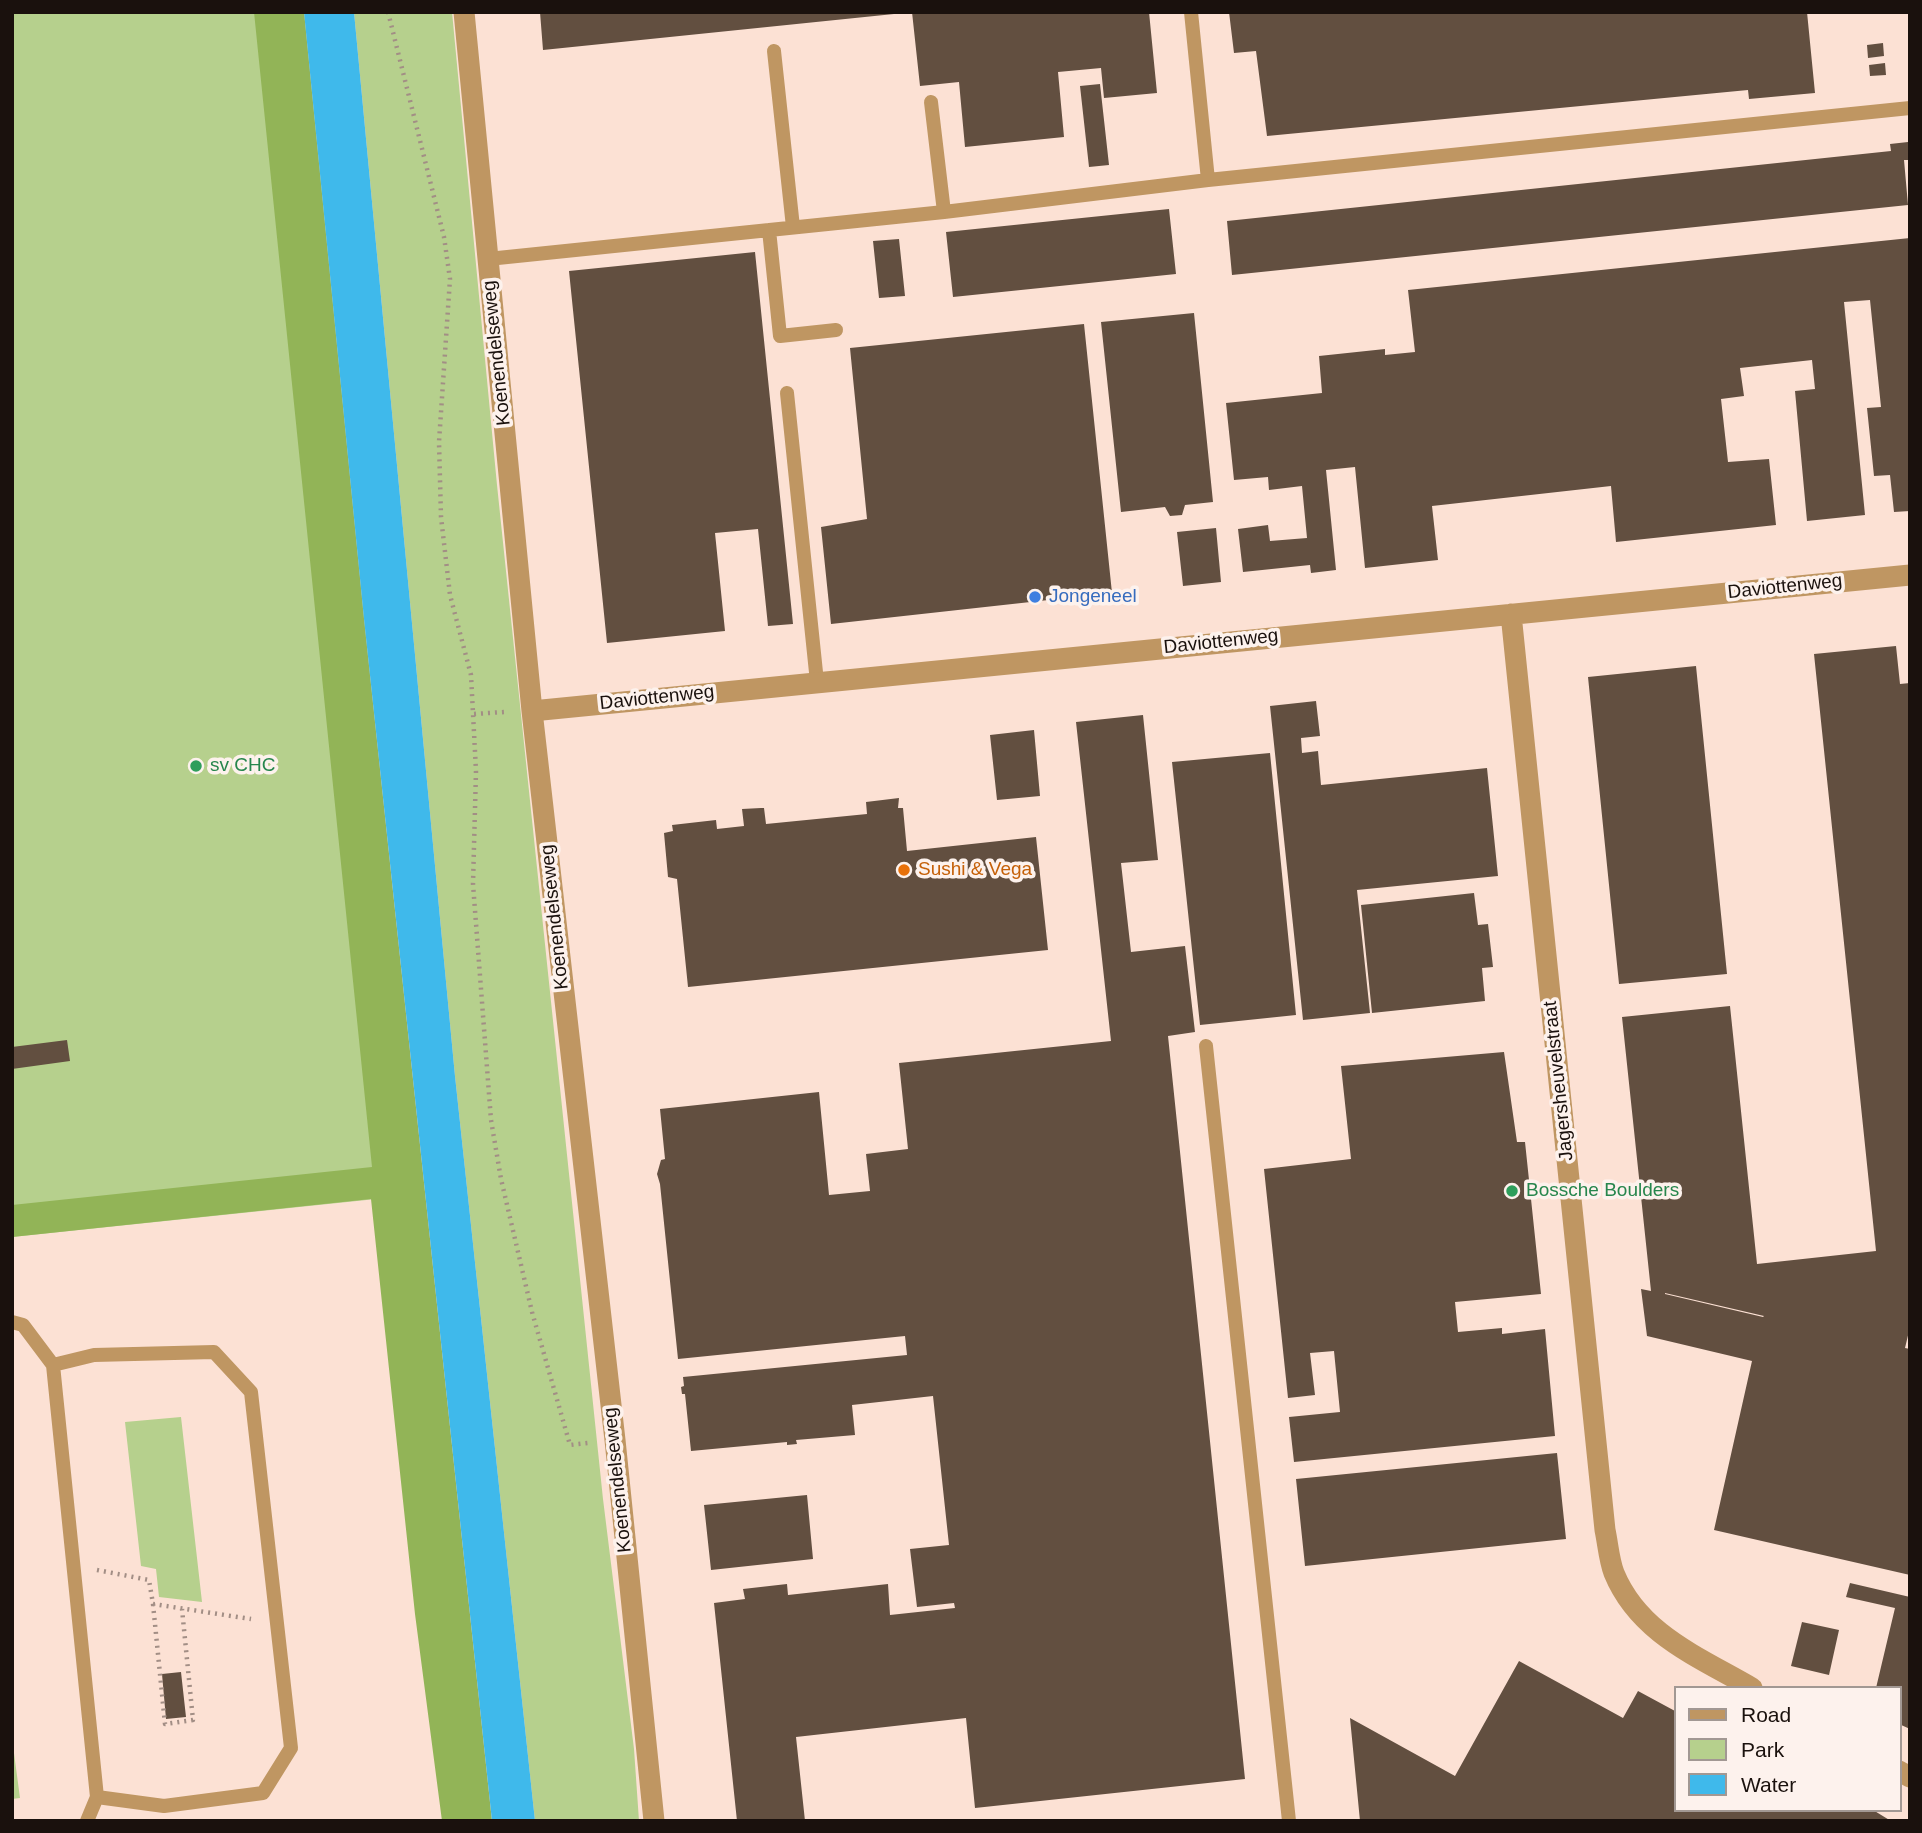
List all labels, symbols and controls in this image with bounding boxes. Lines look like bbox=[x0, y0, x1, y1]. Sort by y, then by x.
street label: Koenendelseweg bbox=[478, 279, 516, 427]
street label: Daviottenweg bbox=[1727, 570, 1843, 604]
place label: Jongeneel bbox=[1049, 586, 1137, 608]
marker: Jongeneel bbox=[1027, 589, 1043, 605]
street label: Daviottenweg bbox=[1163, 625, 1279, 659]
street label: Daviottenweg bbox=[599, 681, 715, 715]
place label: sv CHC bbox=[210, 755, 275, 777]
marker: sv CHC bbox=[188, 758, 204, 774]
street label: Koenendelseweg bbox=[536, 843, 574, 991]
place label: Sushi & Vega bbox=[918, 859, 1032, 881]
marker: Sushi & Vega bbox=[896, 862, 912, 878]
street label: Jagersheuvelstraat bbox=[1539, 1000, 1579, 1162]
place label: Bossche Boulders bbox=[1526, 1180, 1679, 1202]
marker: Bossche Boulders bbox=[1504, 1183, 1520, 1199]
street label: Koenendelseweg bbox=[599, 1406, 637, 1554]
legend bbox=[1674, 1686, 1901, 1812]
text: Road bbox=[1741, 1703, 1791, 1726]
text: Park bbox=[1741, 1738, 1784, 1761]
text: Water bbox=[1741, 1773, 1796, 1796]

